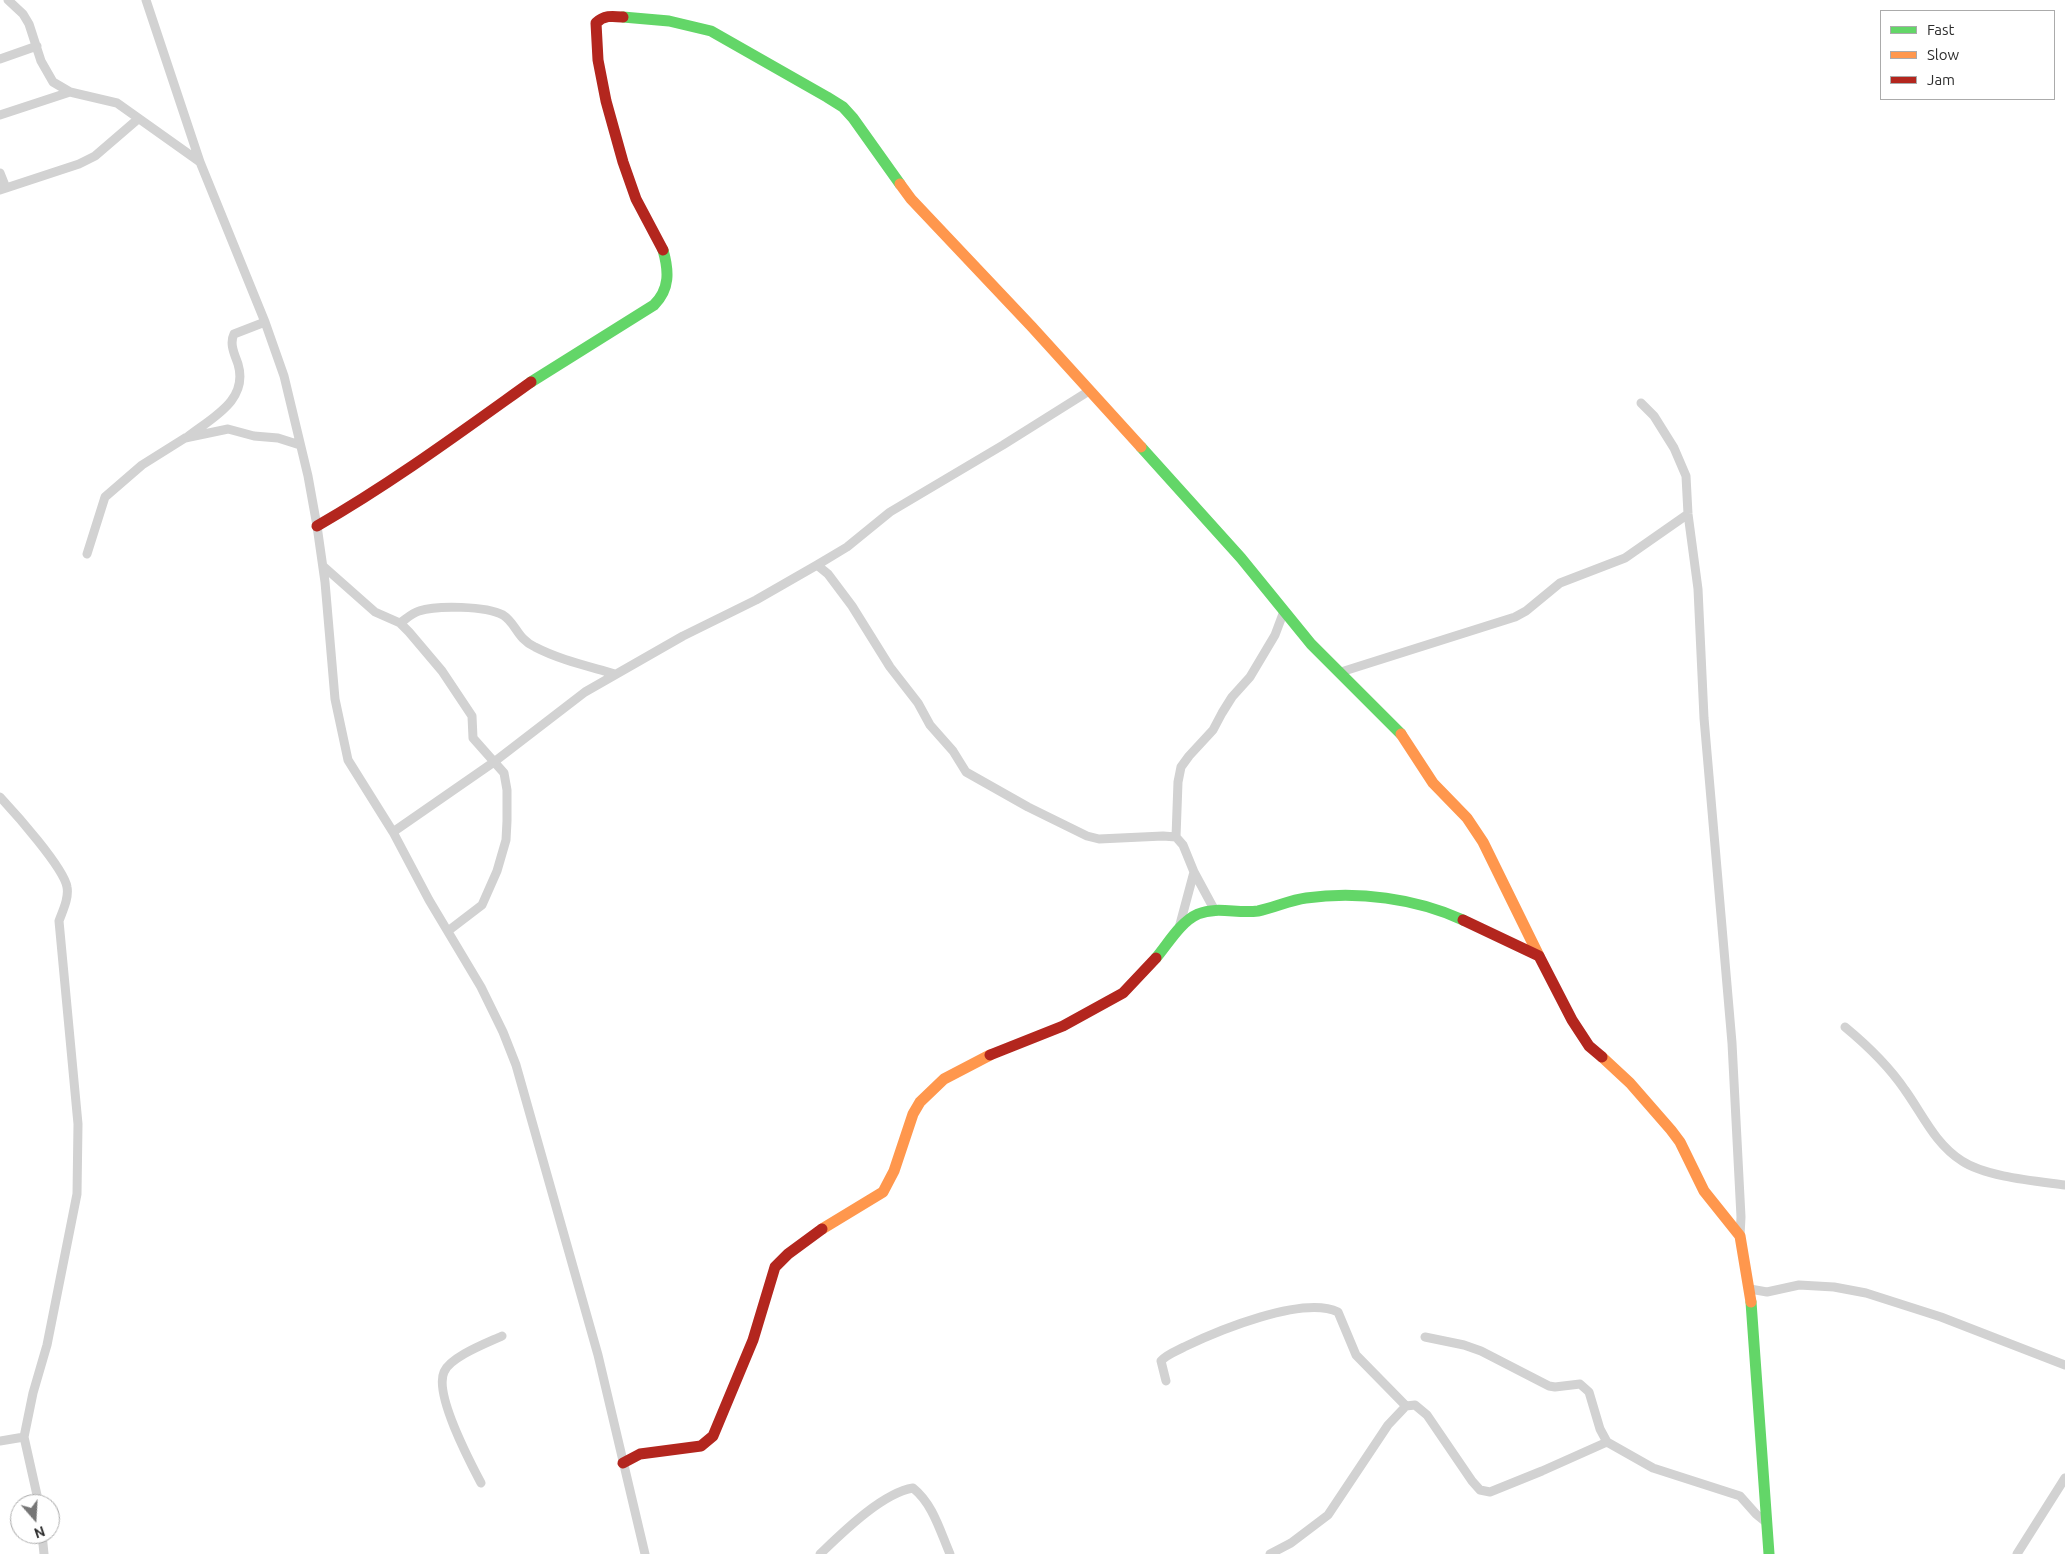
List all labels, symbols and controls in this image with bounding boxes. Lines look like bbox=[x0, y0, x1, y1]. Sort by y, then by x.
legend bbox=[1880, 10, 2055, 100]
text: Fast bbox=[1927, 21, 1954, 38]
text: Slow bbox=[1927, 46, 1959, 63]
text: Jam bbox=[1927, 71, 1955, 88]
north arrow bbox=[10, 1494, 60, 1544]
text: N bbox=[32, 1523, 47, 1542]

